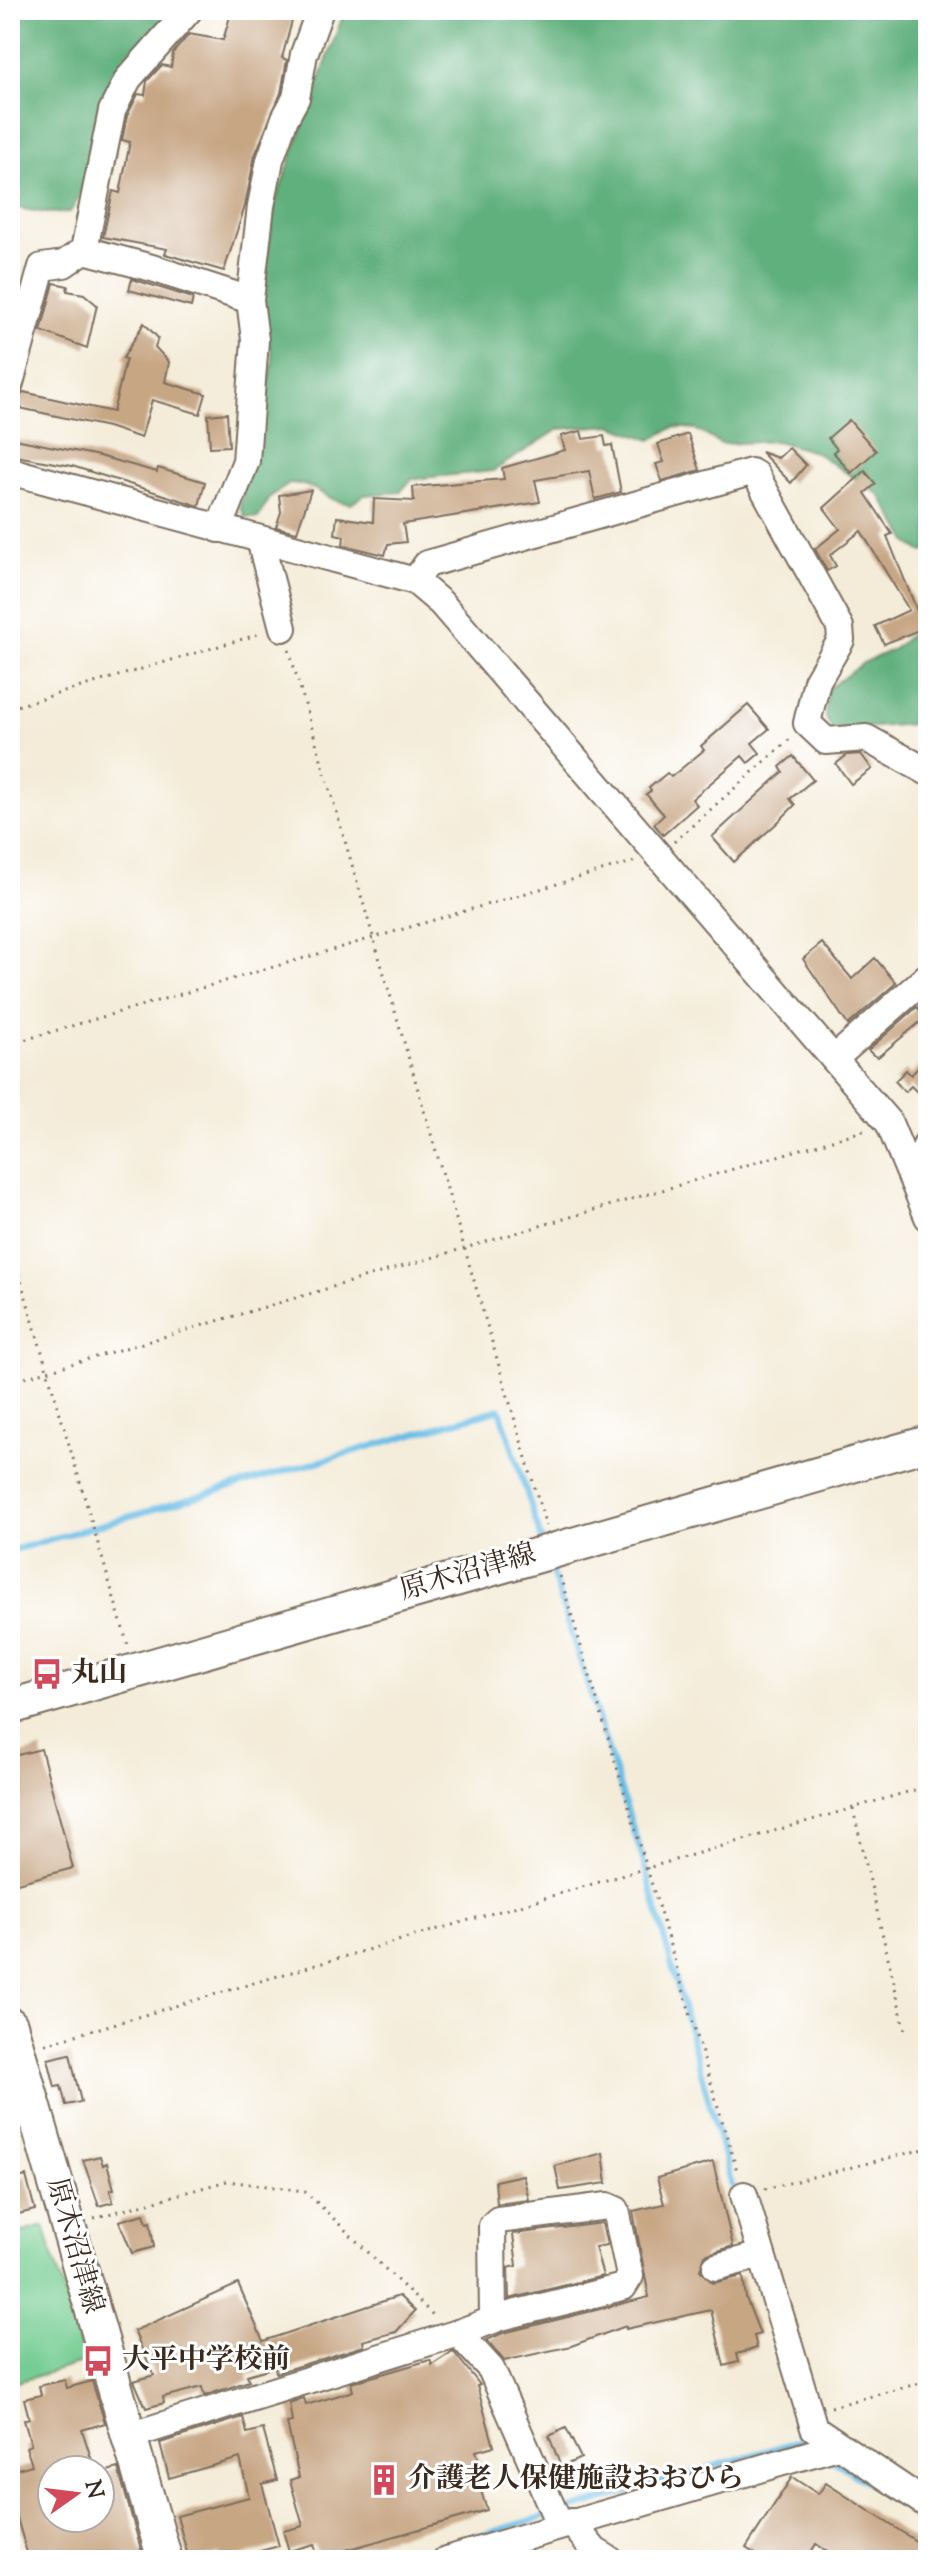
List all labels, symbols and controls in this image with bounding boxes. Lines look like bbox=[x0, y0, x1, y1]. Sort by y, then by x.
street label: 原木沼津線 bbox=[395, 1534, 541, 1612]
place label: 丸山 bbox=[71, 1654, 127, 1694]
bus stop icon: 丸山 bbox=[30, 1657, 64, 1691]
street label: 原木沼津線 bbox=[35, 2173, 113, 2319]
place label: 大平中学校前 bbox=[122, 2341, 290, 2381]
bus stop icon: 大平中学校前 bbox=[81, 2344, 115, 2378]
north arrow bbox=[36, 2454, 116, 2534]
place label: 介護老人保健施設おおひら bbox=[408, 2460, 744, 2500]
building icon: 介護老人保健施設おおひら bbox=[367, 2463, 401, 2497]
text: N bbox=[75, 2477, 110, 2503]

